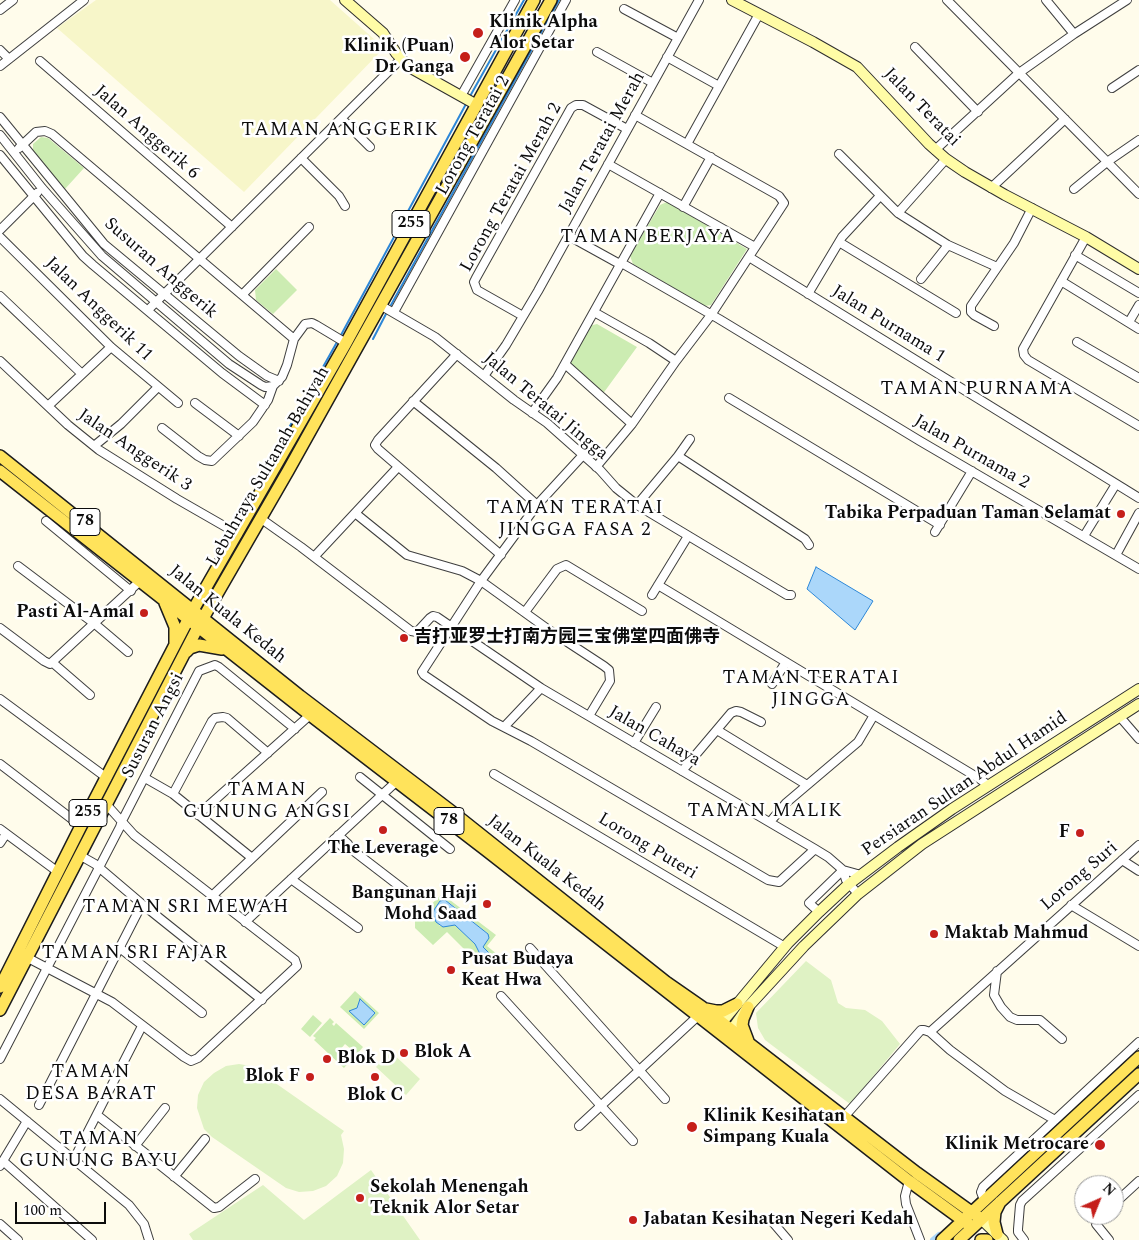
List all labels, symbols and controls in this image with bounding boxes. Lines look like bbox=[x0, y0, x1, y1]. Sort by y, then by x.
place label: Klinik Alpha Alor Setar bbox=[489, 12, 598, 54]
marker: Klinik Alpha Alor Setar bbox=[471, 26, 485, 40]
place label: Klinik (Puan) Dr Ganga bbox=[343, 36, 454, 78]
marker: Klinik (Puan) Dr Ganga bbox=[458, 50, 472, 64]
street label: Jalan Teratai bbox=[878, 64, 964, 152]
street label: Jalan Teratai Merah bbox=[555, 69, 651, 217]
street label: Lorong Teratai 2 bbox=[432, 73, 516, 199]
street label: Jalan Anggerik 6 bbox=[89, 81, 203, 185]
street label: Lorong Teratai Merah 2 bbox=[456, 100, 568, 276]
district label: TAMAN ANGGERIK bbox=[239, 120, 441, 142]
road number: 255 bbox=[392, 210, 430, 238]
street label: Susuran Anggerik bbox=[99, 214, 221, 324]
district label: TAMAN BERJAYA bbox=[559, 227, 737, 249]
street label: Jalan Anggerik 11 bbox=[40, 253, 156, 367]
street label: Jalan Purnama 1 bbox=[827, 281, 949, 369]
street label: Jalan Teratai Jingga bbox=[478, 348, 612, 466]
street label: Lebuhraya Sultanah Bahiyah bbox=[203, 363, 335, 571]
district label: TAMAN PURNAMA bbox=[879, 379, 1075, 401]
street label: Jalan Anggerik 3 bbox=[73, 405, 195, 497]
street label: Jalan Purnama 2 bbox=[909, 411, 1033, 495]
district label: TAMAN TERATAI JINGGA FASA 2 bbox=[485, 498, 665, 542]
place label: Tabika Perpaduan Taman Selamat bbox=[825, 503, 1111, 525]
road number: 78 bbox=[70, 508, 100, 536]
marker: Tabika Perpaduan Taman Selamat bbox=[1115, 508, 1127, 520]
street label: Jalan Kuala Kedah bbox=[164, 561, 290, 669]
place label: Pasti Al-Amal bbox=[16, 602, 134, 624]
marker: Pasti Al-Amal bbox=[138, 607, 150, 619]
place label: 吉打亚罗士打南方园三宝佛堂四面佛寺 bbox=[414, 627, 720, 649]
marker: 吉打亚罗士打南方园三宝佛堂四面佛寺 bbox=[398, 632, 410, 644]
district label: TAMAN TERATAI JINGGA bbox=[721, 668, 901, 712]
street label: Susuran Angsi bbox=[118, 670, 190, 782]
street label: Jalan Cahaya bbox=[604, 702, 704, 772]
street label: Persiaran Sultan Abdul Hamid bbox=[858, 708, 1072, 862]
district label: TAMAN GUNUNG ANGSI bbox=[182, 780, 352, 824]
road number: 255 bbox=[69, 800, 107, 826]
district label: TAMAN MALIK bbox=[686, 801, 844, 823]
road number: 78 bbox=[434, 808, 464, 834]
street label: Lorong Puteri bbox=[593, 809, 701, 885]
street label: Jalan Kuala Kedah bbox=[482, 811, 610, 917]
place label: F bbox=[1059, 822, 1070, 844]
marker: The Leverage bbox=[377, 824, 389, 836]
marker: F bbox=[1074, 827, 1086, 839]
place label: The Leverage bbox=[328, 838, 438, 860]
street label: Lorong Suri bbox=[1037, 838, 1123, 916]
place label: Bangunan Haji Mohd Saad bbox=[351, 883, 477, 926]
district label: TAMAN SRI MEWAH bbox=[81, 897, 291, 919]
marker: Bangunan Haji Mohd Saad bbox=[481, 898, 493, 910]
place label: Maktab Mahmud bbox=[944, 923, 1089, 945]
marker: Maktab Mahmud bbox=[928, 928, 940, 940]
district label: TAMAN SRI FAJAR bbox=[40, 943, 230, 965]
place label: Pusat Budaya Keat Hwa bbox=[461, 949, 573, 992]
marker: Pusat Budaya Keat Hwa bbox=[445, 964, 457, 976]
place label: Blok A bbox=[414, 1042, 472, 1064]
marker: Blok A bbox=[398, 1047, 410, 1059]
place label: Blok D bbox=[337, 1048, 395, 1070]
marker: Blok D bbox=[321, 1053, 333, 1065]
district label: TAMAN DESA BARAT bbox=[24, 1062, 158, 1106]
place label: Blok F bbox=[245, 1066, 300, 1088]
marker: Blok F bbox=[304, 1071, 316, 1083]
marker: Blok C bbox=[369, 1071, 381, 1083]
place label: Blok C bbox=[347, 1085, 403, 1107]
place label: Klinik Kesihatan Simpang Kuala bbox=[703, 1106, 845, 1148]
marker: Klinik Kesihatan Simpang Kuala bbox=[685, 1120, 699, 1134]
district label: TAMAN GUNUNG BAYU bbox=[18, 1129, 180, 1173]
place label: Klinik Metrocare bbox=[945, 1134, 1089, 1156]
marker: Klinik Metrocare bbox=[1093, 1138, 1107, 1152]
north arrow bbox=[1074, 1175, 1124, 1225]
place label: Sekolah Menengah Teknik Alor Setar bbox=[370, 1177, 529, 1220]
text: N bbox=[1098, 1178, 1120, 1201]
scale bar bbox=[18, 1192, 109, 1224]
marker: Sekolah Menengah Teknik Alor Setar bbox=[354, 1192, 366, 1204]
text: 100 m bbox=[23, 1199, 62, 1222]
place label: Jabatan Kesihatan Negeri Kedah bbox=[643, 1209, 914, 1231]
marker: Jabatan Kesihatan Negeri Kedah bbox=[627, 1214, 639, 1226]

